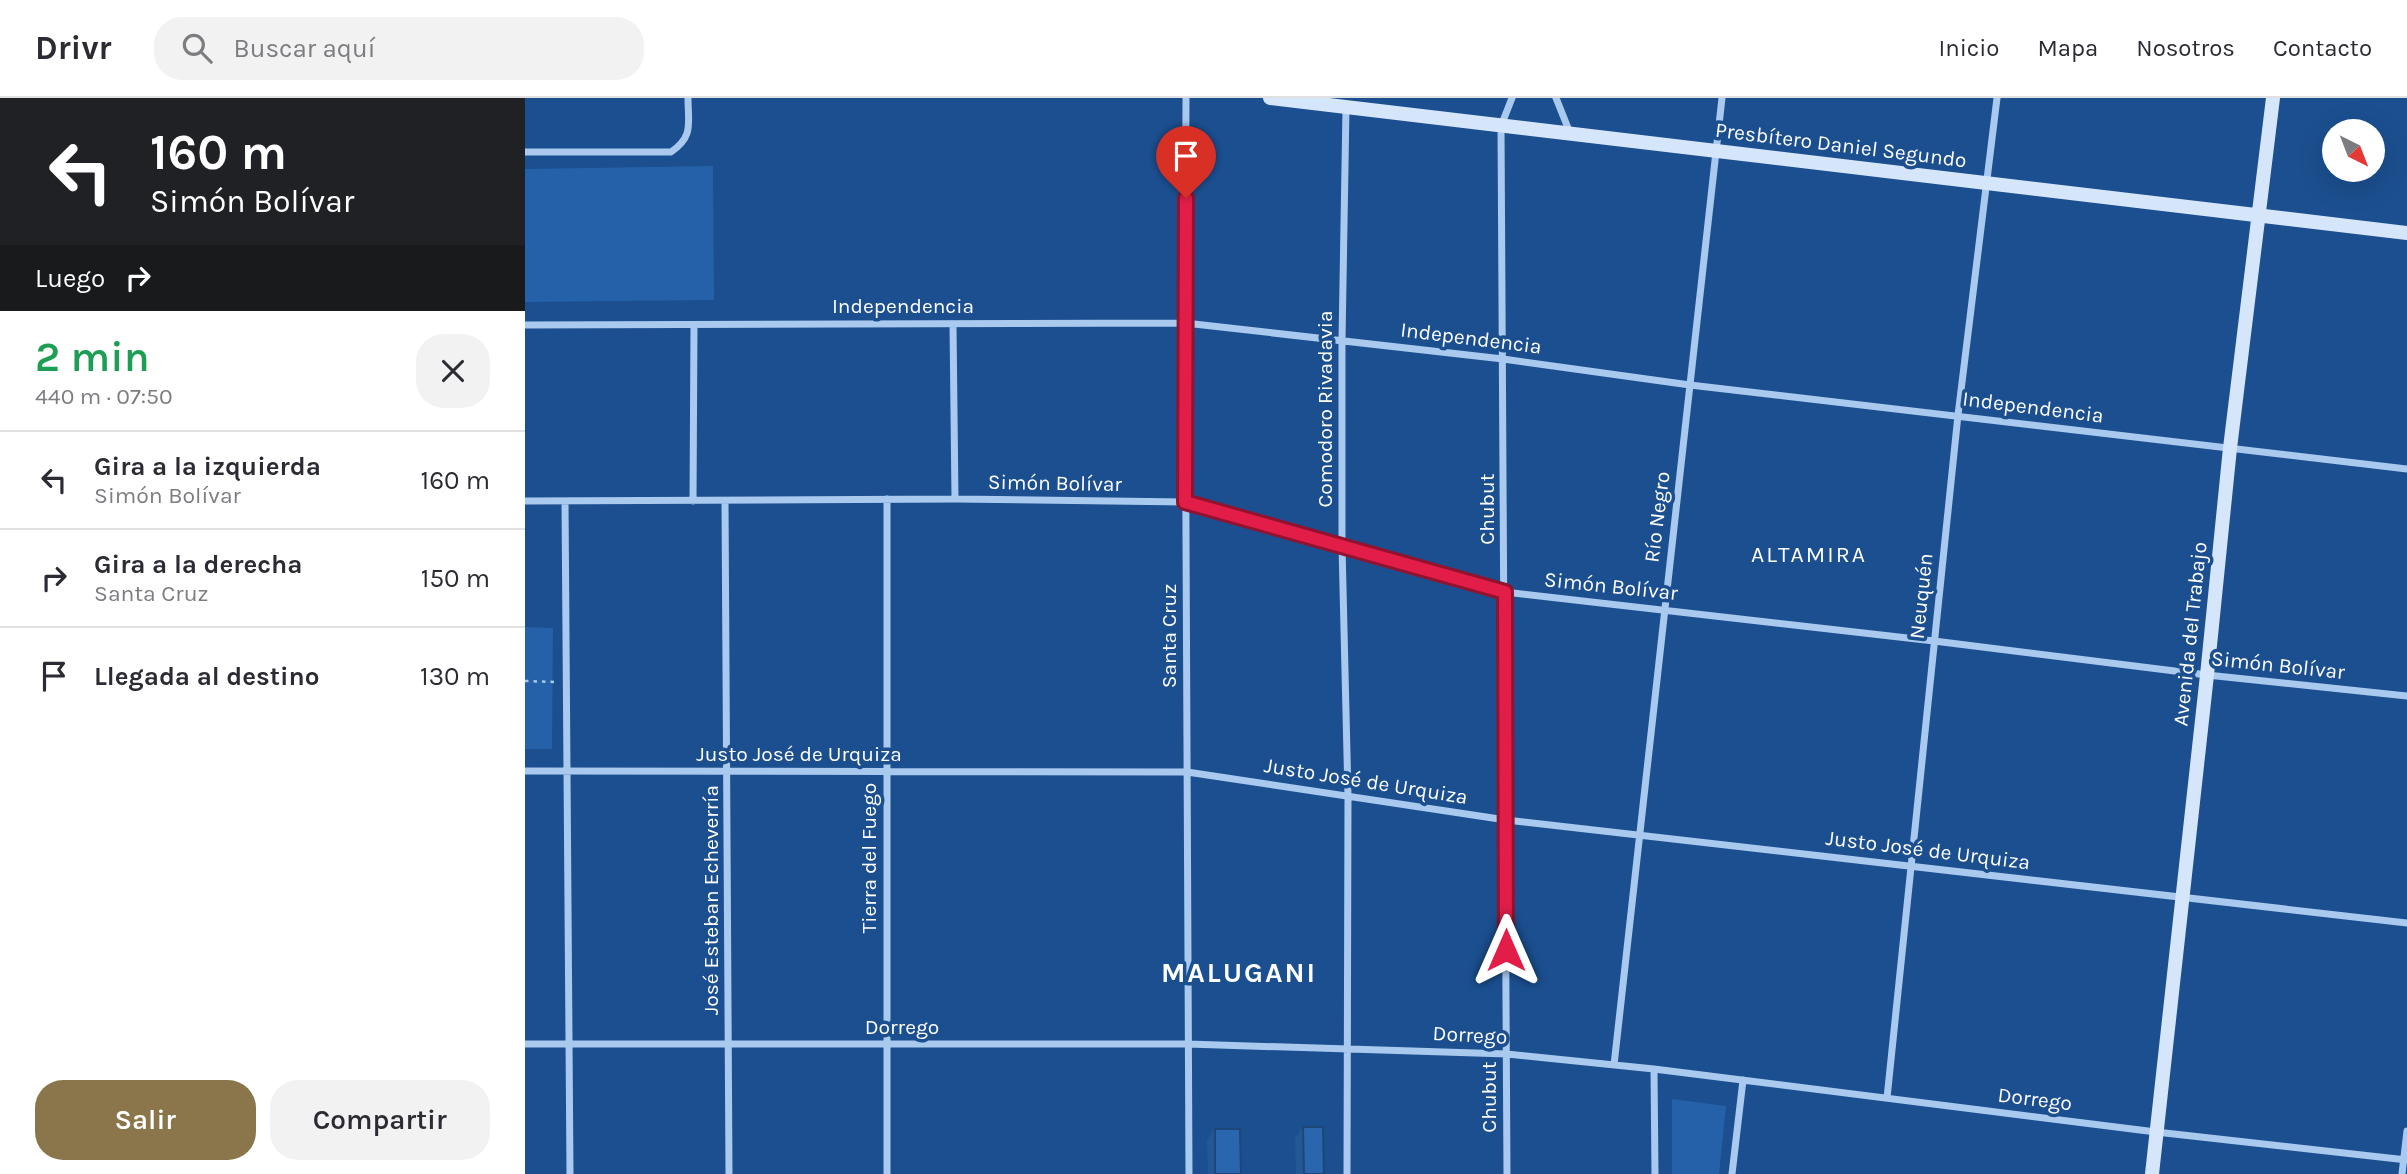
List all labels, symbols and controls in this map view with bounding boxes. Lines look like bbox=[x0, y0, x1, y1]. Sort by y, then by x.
search box bbox=[154, 17, 644, 80]
text: Drivr bbox=[35, 29, 112, 67]
icon: search bbox=[178, 29, 216, 67]
text: Buscar aquí bbox=[234, 33, 375, 64]
text: Inicio bbox=[1938, 34, 1999, 62]
text: Mapa bbox=[2037, 34, 2098, 62]
text: Nosotros bbox=[2136, 34, 2235, 62]
text: Contacto bbox=[2273, 34, 2372, 62]
street label: Presbítero Daniel Segundo bbox=[1714, 118, 1968, 172]
north arrow bbox=[2322, 119, 2385, 182]
map controls bbox=[2322, 119, 2385, 182]
text: 160 m bbox=[150, 124, 287, 181]
icon: left bbox=[35, 126, 126, 217]
pin bbox=[1156, 126, 1216, 198]
icon: arrive bbox=[1167, 137, 1205, 175]
text: Simón Bolívar bbox=[150, 183, 354, 220]
icon: right bbox=[119, 259, 157, 297]
text: Luego bbox=[35, 263, 105, 294]
street label: Independencia bbox=[832, 294, 974, 318]
street label: Comodoro Rivadavia bbox=[1313, 310, 1337, 508]
street label: Independencia bbox=[1399, 317, 1543, 359]
text: 2 min bbox=[35, 332, 150, 382]
button: close bbox=[416, 334, 490, 408]
text: 440 m · 07:50 bbox=[35, 383, 173, 410]
street label: Independencia bbox=[1961, 386, 2105, 428]
text: Gira a la izquierda bbox=[94, 451, 321, 482]
icon: left bbox=[35, 461, 73, 499]
text: 160 m bbox=[421, 465, 490, 496]
street label: Simón Bolívar bbox=[988, 470, 1123, 496]
street label: Río Negro bbox=[1640, 470, 1674, 564]
street label: Chubut bbox=[1475, 473, 1499, 545]
text: Simón Bolívar bbox=[94, 482, 241, 509]
district label: ALTAMIRA bbox=[1751, 541, 1867, 568]
street label: Avenida del Trabajo bbox=[2168, 541, 2212, 727]
text: Gira a la derecha bbox=[94, 549, 303, 580]
street label: Neuquén bbox=[1905, 552, 1937, 640]
icon: right bbox=[35, 559, 73, 597]
text: 150 m bbox=[421, 563, 490, 594]
street label: Simón Bolívar bbox=[1543, 567, 1679, 605]
text: Santa Cruz bbox=[94, 580, 208, 607]
street label: Santa Cruz bbox=[1157, 584, 1181, 688]
street label: Simón Bolívar bbox=[2210, 646, 2346, 684]
icon: arrive bbox=[35, 657, 73, 695]
text: Llegada al destino bbox=[94, 661, 320, 692]
text: 130 m bbox=[420, 661, 490, 692]
street label: Justo José de Urquiza bbox=[696, 742, 902, 766]
street label: Justo José de Urquiza bbox=[1263, 753, 1469, 809]
street label: Tierra del Fuego bbox=[857, 783, 881, 933]
street label: José Esteban Echeverría bbox=[699, 785, 723, 1015]
street label: Justo José de Urquiza bbox=[1824, 826, 2032, 874]
position arrow bbox=[1469, 913, 1543, 987]
district label: MALUGANI bbox=[1161, 956, 1317, 989]
street label: Dorrego bbox=[865, 1015, 939, 1039]
street label: Dorrego bbox=[1432, 1021, 1508, 1049]
street label: Chubut bbox=[1477, 1061, 1501, 1133]
button: Salir bbox=[35, 1080, 256, 1160]
button: Compartir bbox=[270, 1080, 490, 1160]
street label: Dorrego bbox=[1996, 1083, 2074, 1115]

